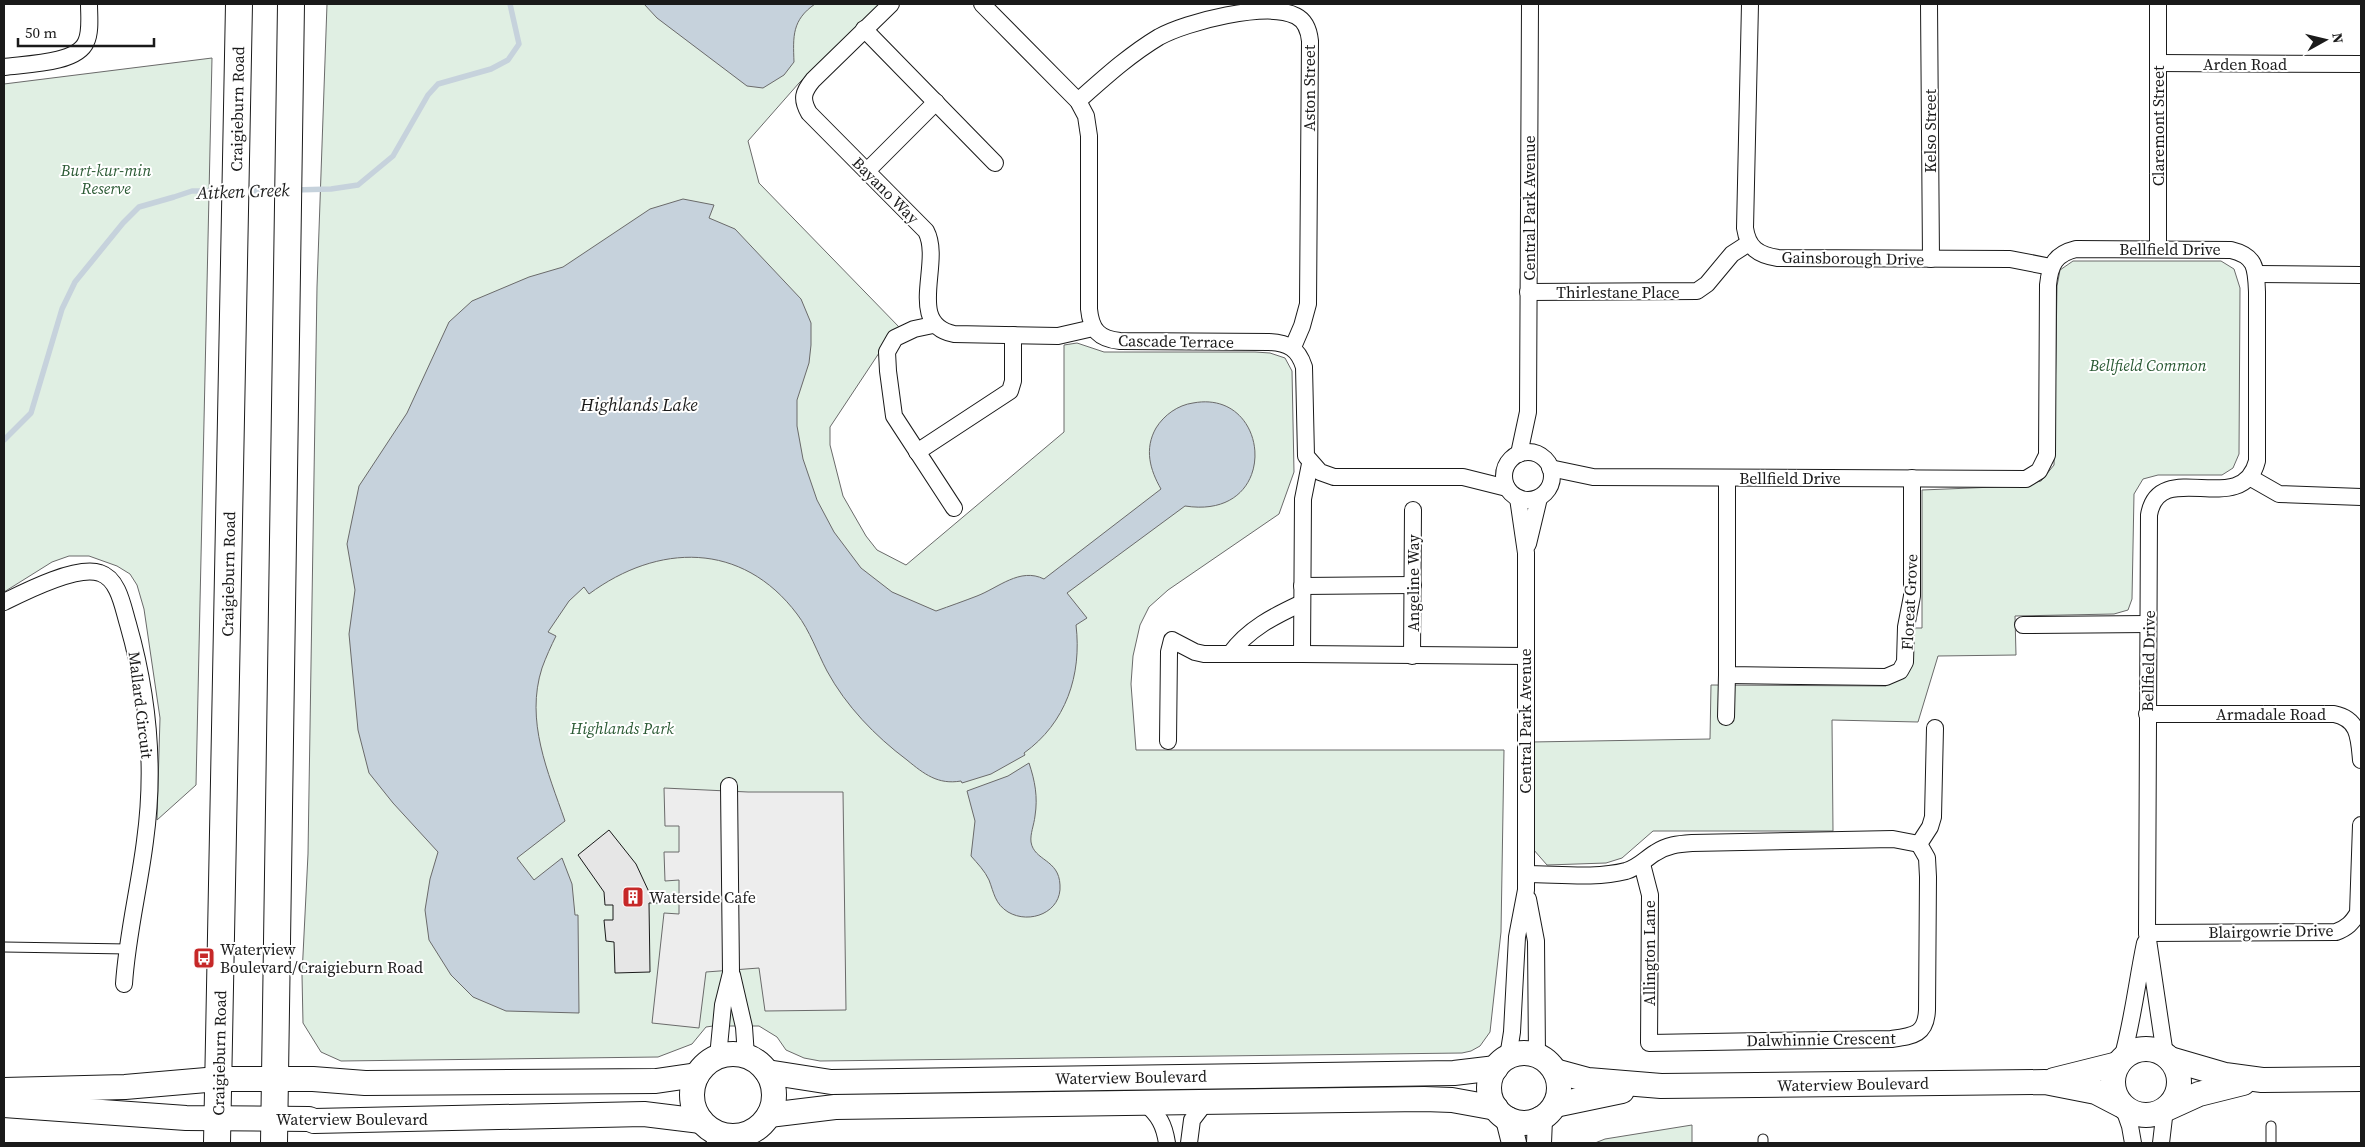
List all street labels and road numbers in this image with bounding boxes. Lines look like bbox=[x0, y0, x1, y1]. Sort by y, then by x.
street label: Aston Street bbox=[1298, 44, 1320, 131]
street label: Craigieburn Road bbox=[225, 46, 249, 172]
street label: Arden Road bbox=[2203, 53, 2287, 75]
street label: Claremont Street bbox=[2147, 65, 2169, 186]
street label: Kelso Street bbox=[1919, 88, 1941, 173]
street label: Central Park Avenue bbox=[1518, 135, 1540, 281]
street label: Bayano Way bbox=[848, 152, 925, 229]
street label: Bellfield Drive bbox=[2119, 238, 2221, 260]
street label: Gainsborough Drive bbox=[1781, 246, 1925, 270]
street label: Thirlestane Place bbox=[1556, 281, 1680, 303]
street label: Cascade Terrace bbox=[1118, 329, 1234, 353]
street label: Bellfield Drive bbox=[1739, 467, 1841, 489]
street label: Craigieburn Road bbox=[216, 511, 240, 637]
street label: Angeline Way bbox=[1402, 533, 1424, 632]
street label: Floreat Grove bbox=[1895, 553, 1923, 651]
street label: Bellfield Drive bbox=[2136, 610, 2160, 712]
street label: Central Park Avenue bbox=[1514, 648, 1536, 794]
street label: Mallard Circuit bbox=[124, 650, 159, 761]
street label: Armadale Road bbox=[2216, 703, 2326, 725]
street label: Allington Lane bbox=[1638, 900, 1660, 1006]
street label: Blairgowrie Drive bbox=[2208, 919, 2334, 943]
street label: Craigieburn Road bbox=[207, 990, 231, 1116]
street label: Dalwhinnie Crescent bbox=[1746, 1027, 1896, 1051]
street label: Waterview Boulevard bbox=[1055, 1065, 1207, 1089]
street label: Waterview Boulevard bbox=[1777, 1072, 1929, 1096]
street label: Waterview Boulevard bbox=[276, 1108, 428, 1130]

